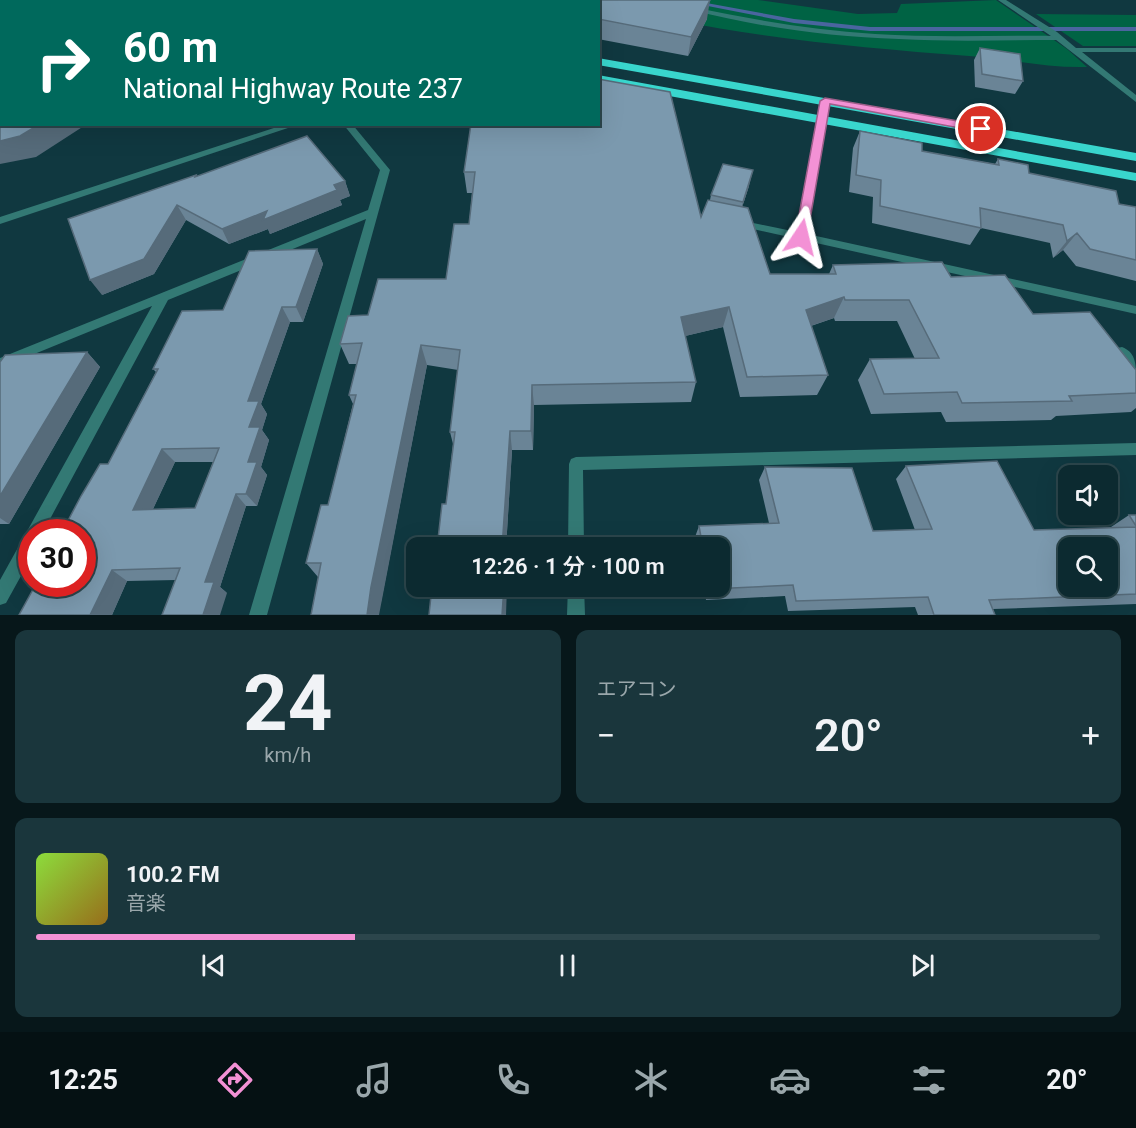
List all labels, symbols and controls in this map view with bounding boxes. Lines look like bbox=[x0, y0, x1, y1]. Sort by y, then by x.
text: 60 m bbox=[123, 23, 218, 72]
icon: right bbox=[24, 24, 102, 102]
text: National Highway Route 237 bbox=[123, 73, 463, 105]
pin bbox=[955, 103, 1006, 154]
icon: arrive bbox=[964, 112, 997, 145]
position arrow bbox=[769, 205, 833, 269]
map controls bbox=[1058, 465, 1118, 597]
button: sound bbox=[1058, 465, 1118, 525]
speed limit sign: 30 bbox=[18, 519, 96, 597]
button: search bbox=[1058, 537, 1118, 597]
text: 12:26 · 1 分 · 100 m bbox=[471, 554, 665, 579]
text: 24 bbox=[243, 658, 333, 749]
text: エアコン bbox=[597, 677, 677, 701]
text: 20° bbox=[814, 709, 883, 762]
text: − bbox=[597, 716, 615, 755]
text: + bbox=[1081, 716, 1100, 755]
text: km/h bbox=[264, 743, 311, 767]
text: 100.2 FM bbox=[126, 862, 220, 887]
text: 音楽 bbox=[126, 891, 166, 915]
icon: previous bbox=[197, 949, 230, 982]
icon: pause bbox=[551, 949, 584, 982]
icon: next bbox=[906, 949, 939, 982]
icon: directions bbox=[214, 1059, 256, 1101]
icon: music bbox=[353, 1059, 395, 1101]
icon: phone bbox=[492, 1059, 534, 1101]
icon: climate bbox=[630, 1059, 672, 1101]
icon: car bbox=[769, 1059, 811, 1101]
icon: filters bbox=[908, 1059, 950, 1101]
text: 12:25 bbox=[48, 1064, 118, 1096]
text: 20° bbox=[1046, 1064, 1088, 1096]

